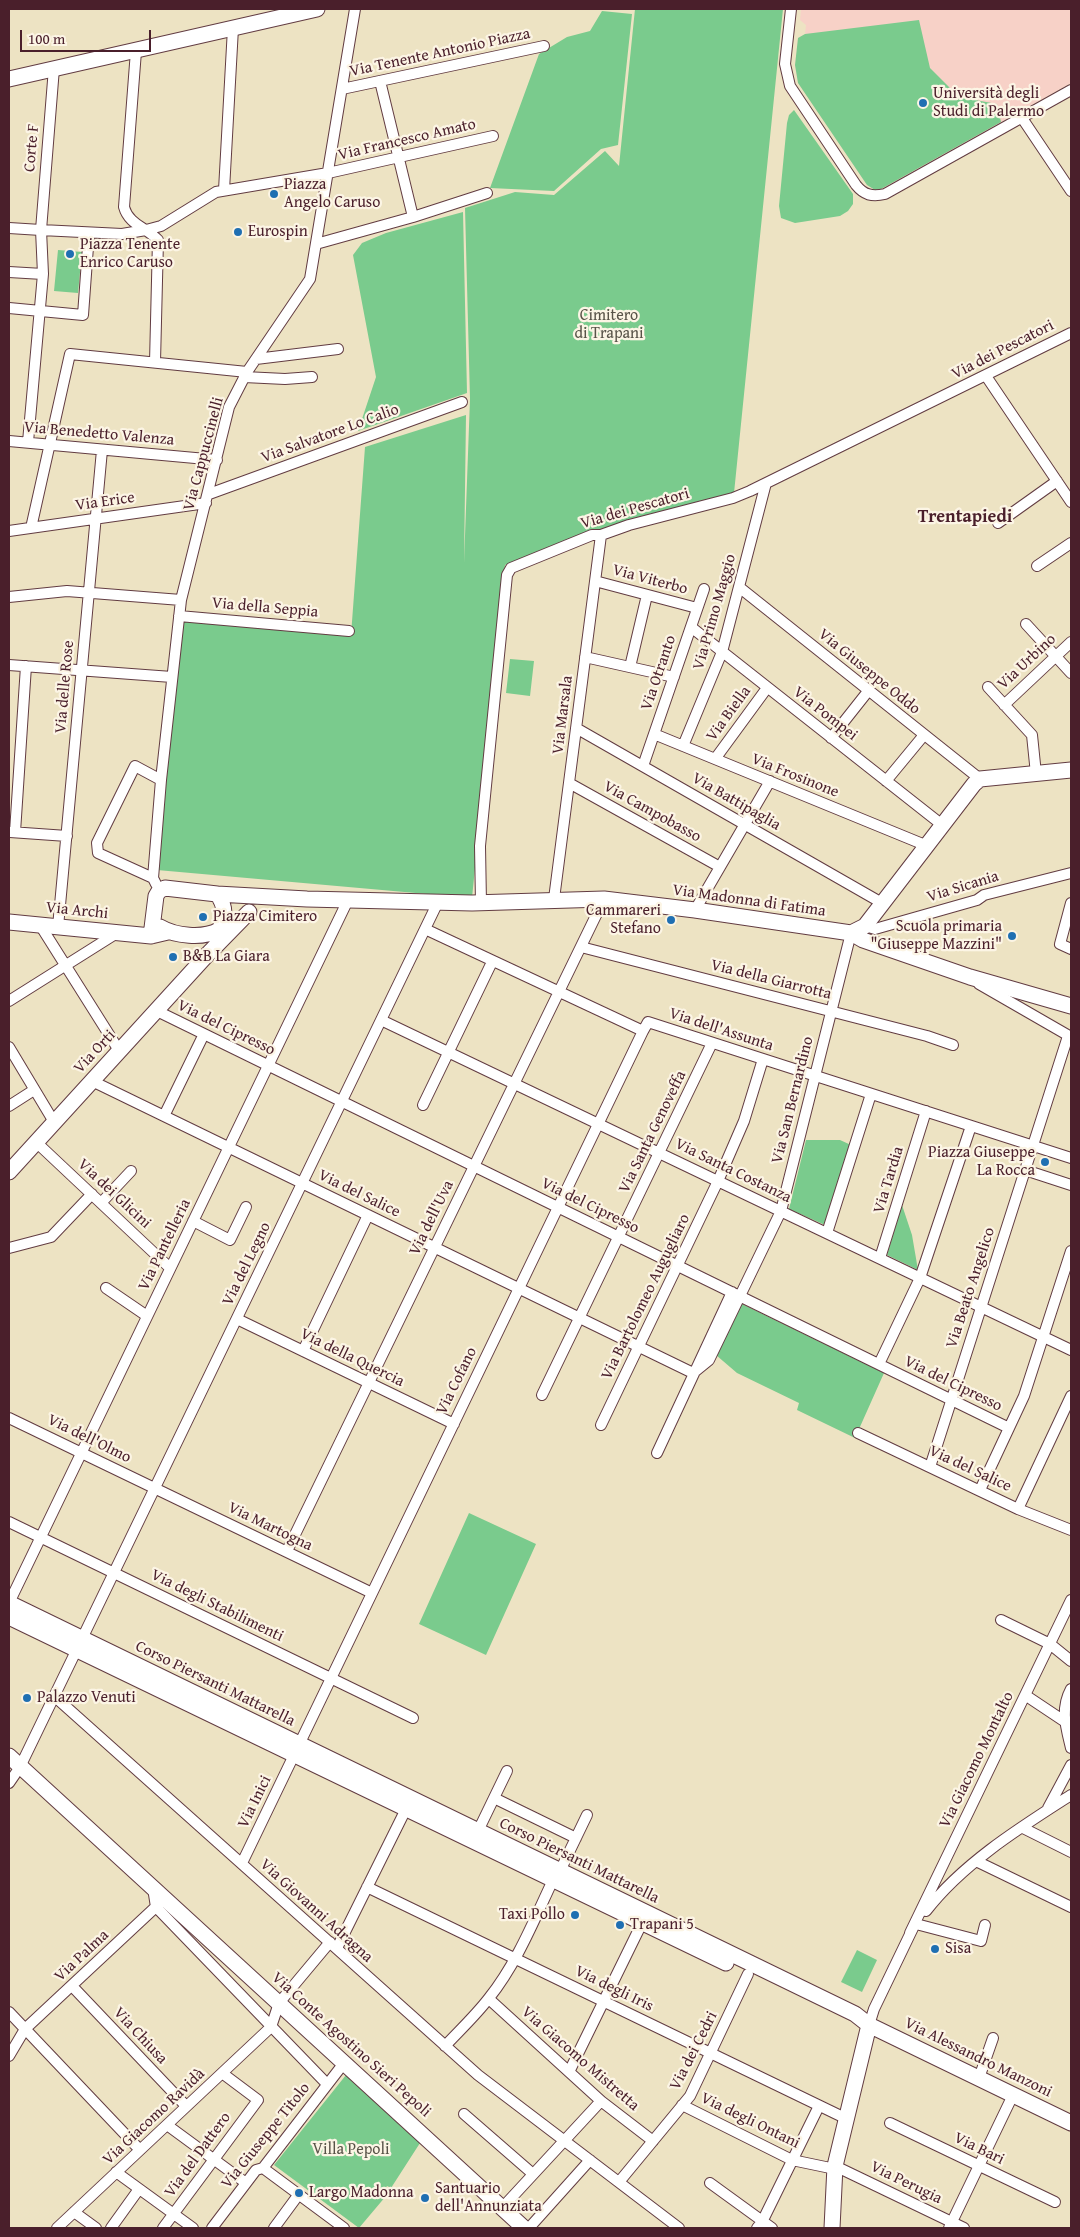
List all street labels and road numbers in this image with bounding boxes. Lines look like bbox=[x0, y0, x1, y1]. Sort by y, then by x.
street label: Via Tenente Antonio Piazza bbox=[348, 24, 532, 82]
street label: Via Francesco Amato bbox=[336, 115, 478, 165]
street label: Corte F bbox=[20, 123, 44, 173]
street label: Via dei Pescatori bbox=[949, 316, 1057, 384]
street label: Via Cappuccinelli bbox=[180, 395, 228, 513]
street label: Via Salvatore Lo Calio bbox=[258, 400, 402, 468]
street label: Via Benedetto Valenza bbox=[23, 418, 175, 450]
street label: Via dei Pescatori bbox=[578, 484, 692, 534]
street label: Via Erice bbox=[74, 488, 136, 516]
street label: Via Primo Maggio bbox=[689, 552, 741, 672]
street label: Via Viterbo bbox=[610, 561, 690, 599]
street label: Via della Seppia bbox=[211, 594, 319, 622]
street label: Via Giuseppe Oddo bbox=[814, 625, 924, 719]
street label: Via Urbino bbox=[994, 630, 1060, 694]
street label: Via Otranto bbox=[637, 633, 681, 713]
street label: Via delle Rose bbox=[51, 640, 79, 734]
street label: Via Marsala bbox=[549, 674, 577, 756]
street label: Via Biella bbox=[703, 683, 755, 745]
street label: Via Pompei bbox=[789, 683, 861, 745]
street label: Via Frosinone bbox=[748, 750, 842, 802]
street label: Via Battipaglia bbox=[688, 769, 784, 835]
street label: Via Campobasso bbox=[600, 777, 704, 847]
street label: Via Sicania bbox=[925, 867, 1001, 907]
street label: Via Madonna di Fatima bbox=[671, 881, 827, 921]
street label: Via Archi bbox=[45, 898, 109, 924]
street label: Via della Giarrotta bbox=[709, 956, 833, 1004]
street label: Via del Cipresso bbox=[174, 996, 278, 1060]
street label: Via dell'Assunta bbox=[666, 1004, 776, 1056]
street label: Via Orti bbox=[70, 1026, 120, 1078]
street label: Via San Bernardino bbox=[768, 1034, 818, 1166]
street label: Via Santa Genoveffa bbox=[615, 1068, 691, 1196]
street label: Via Santa Costanza bbox=[672, 1135, 794, 1207]
street label: Via Tardia bbox=[870, 1144, 908, 1216]
street label: Via dei Glicini bbox=[73, 1155, 155, 1233]
street label: Via del Salice bbox=[315, 1166, 403, 1222]
street label: Via del Cipresso bbox=[538, 1174, 642, 1238]
street label: Via dell'Uva bbox=[406, 1177, 458, 1259]
street label: Via Pantelleria bbox=[135, 1196, 195, 1294]
street label: Via Bartolomeo Augugliaro bbox=[597, 1211, 695, 1383]
street label: Via del Legno bbox=[219, 1219, 275, 1309]
street label: Via Beato Angelico bbox=[942, 1225, 1000, 1351]
street label: Via della Quercia bbox=[297, 1324, 407, 1392]
street label: Via Cofano bbox=[432, 1344, 482, 1418]
street label: Via del Cipresso bbox=[901, 1352, 1005, 1416]
street label: Via dell'Olmo bbox=[44, 1411, 134, 1467]
street label: Via del Salice bbox=[926, 1441, 1014, 1497]
street label: Via Martogna bbox=[225, 1498, 315, 1556]
street label: Via degli Stabilimenti bbox=[148, 1566, 286, 1646]
street label: Corso Piersanti Mattarella bbox=[132, 1637, 298, 1731]
street label: Via Giacomo Montalto bbox=[936, 1689, 1018, 1831]
street label: Via Inici bbox=[234, 1773, 276, 1831]
street label: Corso Piersanti Mattarella bbox=[496, 1814, 662, 1908]
street label: Via Giovanni Adragna bbox=[255, 1855, 377, 1967]
street label: Via Palma bbox=[51, 1926, 113, 1986]
street label: Via degli Iris bbox=[572, 1962, 656, 2016]
street label: Via Conte Agostino Sieri Pepoli bbox=[267, 1968, 435, 2122]
street label: Via Giacomo Mistretta bbox=[517, 2003, 643, 2115]
street label: Via Chiusa bbox=[109, 2004, 171, 2068]
street label: Via dei Cedri bbox=[666, 2008, 722, 2094]
street label: Via Alessandro Manzoni bbox=[901, 2014, 1055, 2102]
street label: Via Giacomo Ravidà bbox=[99, 2065, 209, 2169]
street label: Via Giuseppe Titolo bbox=[217, 2079, 315, 2193]
street label: Via degli Ontani bbox=[697, 2089, 803, 2153]
street label: Via del Dattero bbox=[161, 2109, 235, 2201]
street label: Via Bari bbox=[951, 2129, 1007, 2169]
street label: Via Perugia bbox=[867, 2157, 945, 2209]

